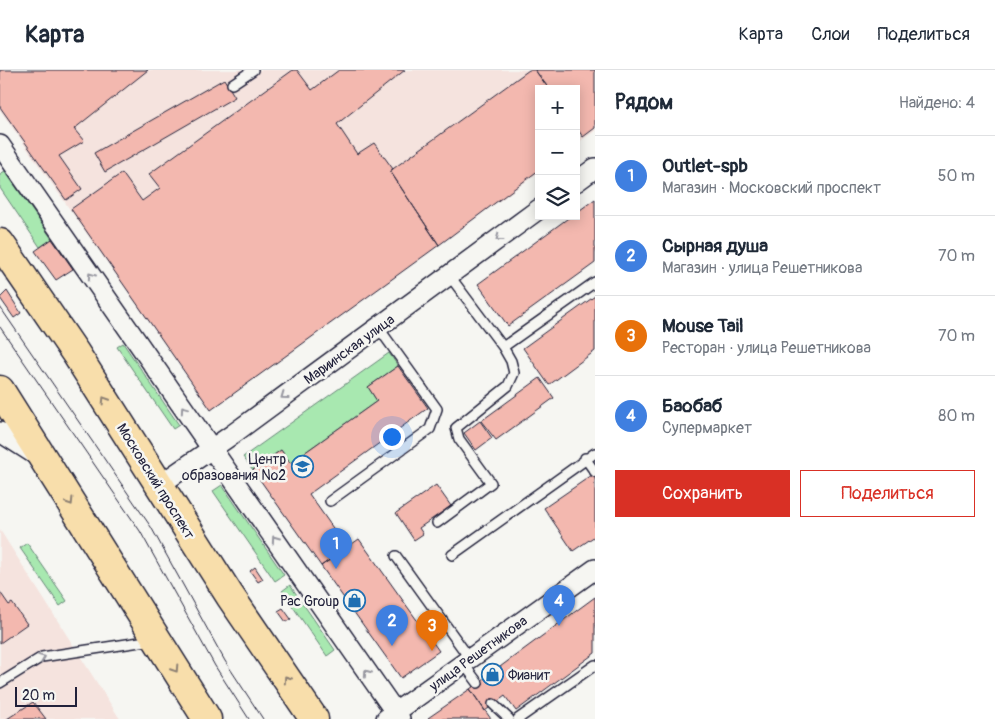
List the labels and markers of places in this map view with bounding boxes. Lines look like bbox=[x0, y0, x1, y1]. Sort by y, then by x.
place label: Центр образования №2 bbox=[182, 451, 286, 484]
school or university icon: Центр образования №2 bbox=[290, 455, 314, 479]
pin: 1 bbox=[320, 528, 352, 569]
pin: 4 bbox=[543, 585, 575, 626]
shop icon: Pac Group bbox=[343, 589, 367, 613]
place label: Pac Group bbox=[280, 593, 339, 610]
pin: 2 bbox=[376, 605, 408, 646]
pin: 3 bbox=[416, 610, 448, 651]
shop icon: Фианит bbox=[480, 663, 504, 687]
place label: Фианит bbox=[508, 667, 550, 684]

